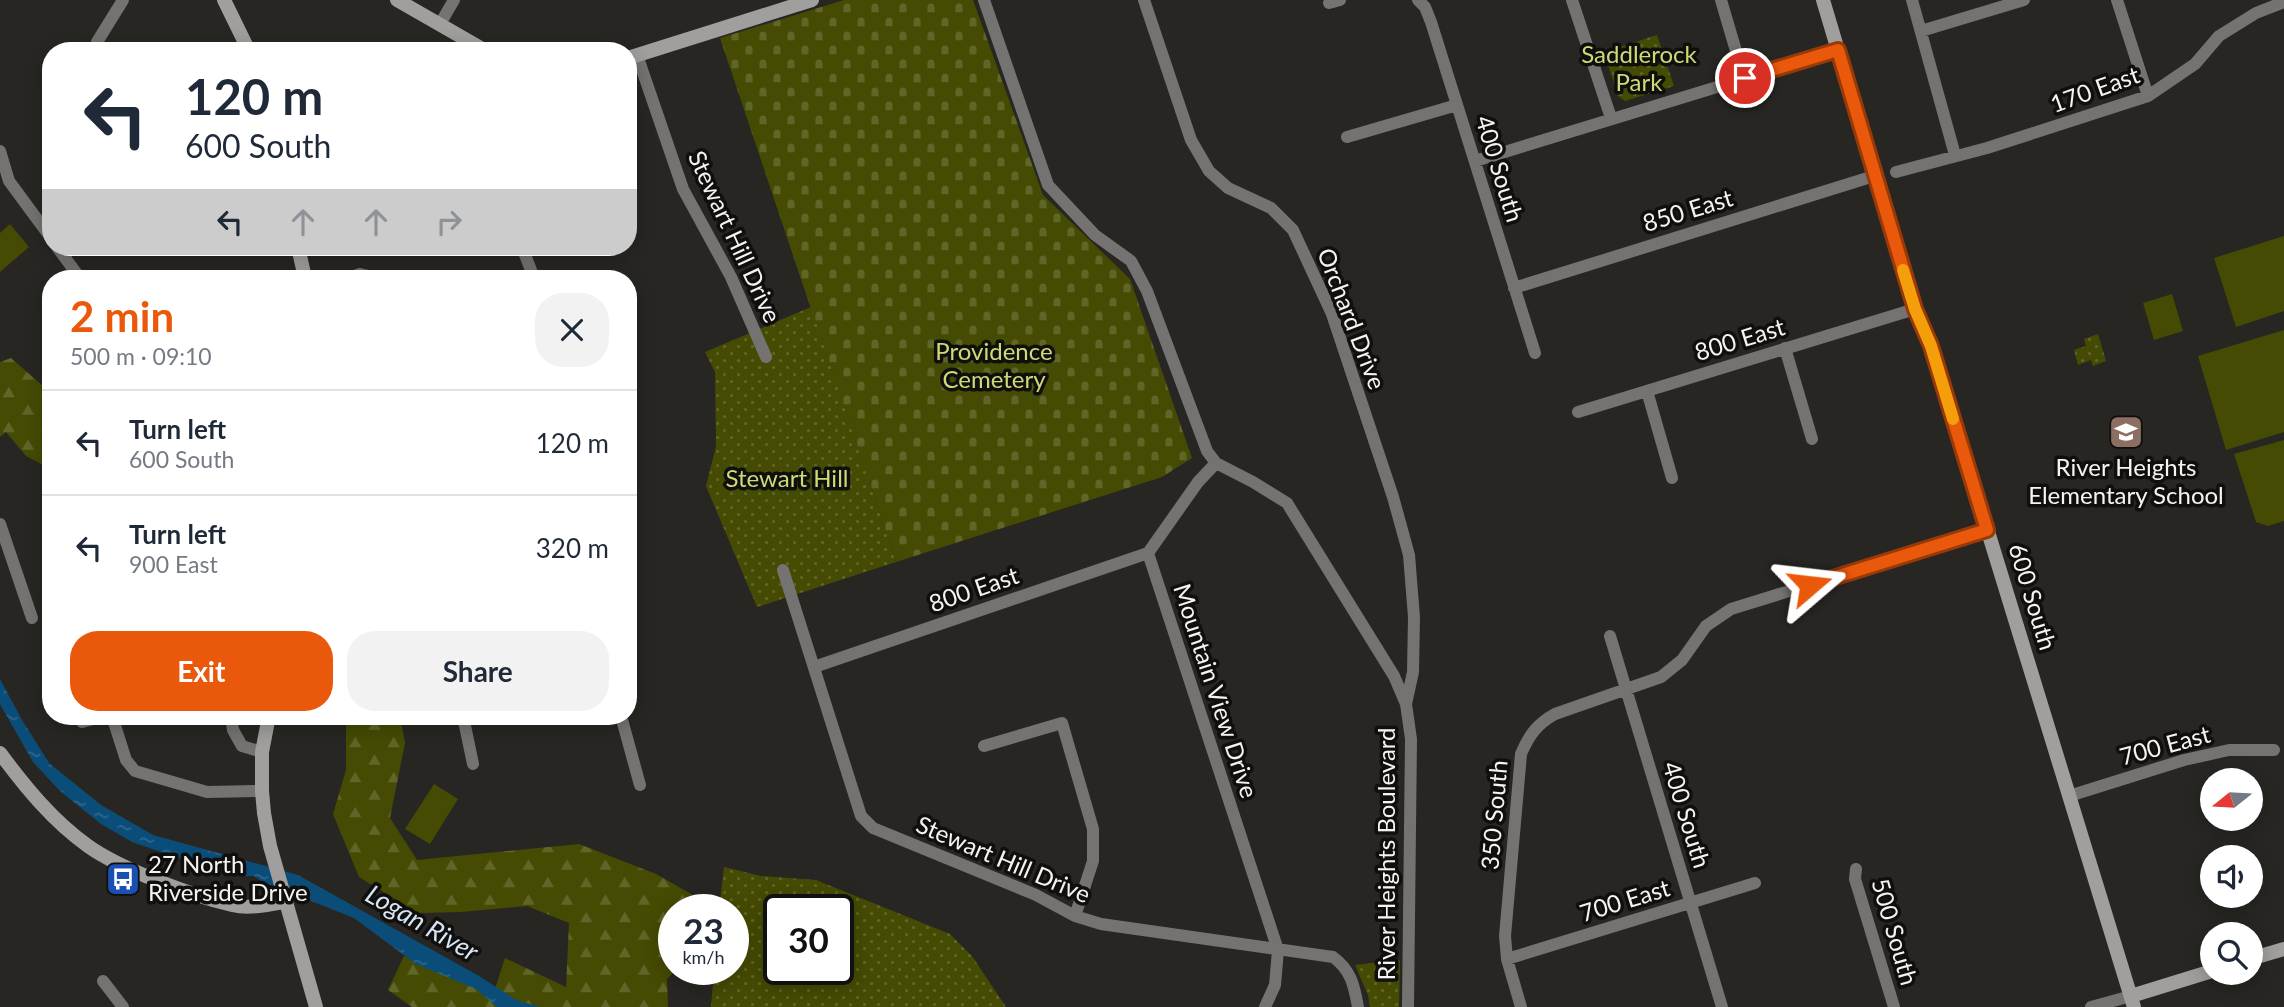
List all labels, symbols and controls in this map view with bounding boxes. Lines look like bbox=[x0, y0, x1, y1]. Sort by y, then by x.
park label: Saddlerock Park bbox=[1581, 39, 1698, 96]
pin bbox=[1715, 48, 1775, 108]
icon: arrive bbox=[1726, 59, 1764, 97]
street label: 170 East bbox=[2046, 59, 2143, 118]
text: 120 m bbox=[185, 67, 323, 125]
icon: left bbox=[70, 70, 161, 161]
street label: 400 South bbox=[1471, 112, 1530, 225]
text: 600 South bbox=[185, 126, 331, 165]
street label: Stewart Hill Drive bbox=[683, 146, 788, 327]
street label: 850 East bbox=[1639, 182, 1736, 237]
icon: left bbox=[211, 203, 249, 241]
icon: ahead bbox=[284, 203, 322, 241]
icon: ahead bbox=[357, 203, 395, 241]
icon: right bbox=[430, 203, 468, 241]
street label: Orchard Drive bbox=[1312, 244, 1393, 393]
text: 2 min bbox=[70, 291, 174, 341]
button: close bbox=[535, 293, 609, 367]
street label: 800 East bbox=[1691, 311, 1788, 366]
park label: Providence Cemetery bbox=[935, 336, 1053, 393]
text: 500 m · 09:10 bbox=[70, 342, 212, 370]
text: Turn left bbox=[129, 413, 226, 445]
school or university icon: River Heights Elementary School bbox=[2107, 413, 2145, 451]
icon: left bbox=[70, 424, 108, 462]
text: 120 m bbox=[536, 427, 609, 459]
text: 600 South bbox=[129, 445, 234, 473]
place label: River Heights Elementary School bbox=[2028, 452, 2224, 509]
park label: Stewart Hill bbox=[726, 463, 848, 492]
text: Turn left bbox=[129, 518, 226, 550]
icon: left bbox=[70, 529, 108, 567]
text: 320 m bbox=[536, 532, 609, 564]
street label: 600 South bbox=[2004, 540, 2063, 653]
position arrow bbox=[1773, 548, 1847, 622]
text: 900 East bbox=[129, 550, 218, 578]
street label: 800 East bbox=[925, 560, 1022, 617]
street label: Mountain View Drive bbox=[1168, 580, 1265, 801]
button: Exit bbox=[70, 631, 333, 711]
button: Share bbox=[347, 631, 609, 711]
street label: 700 East bbox=[2116, 718, 2213, 771]
street label: River Heights Boulevard bbox=[1371, 727, 1400, 981]
street label: 400 South bbox=[1658, 758, 1717, 871]
street label: 350 South bbox=[1474, 759, 1513, 871]
north arrow bbox=[2200, 768, 2263, 831]
map controls bbox=[2200, 768, 2263, 985]
street label: Stewart Hill Drive bbox=[912, 809, 1095, 908]
button: sound bbox=[2200, 845, 2263, 908]
place label: 27 North Riverside Drive bbox=[148, 849, 308, 906]
bus stop icon: 27 North Riverside Drive bbox=[104, 860, 142, 898]
street label: 700 East bbox=[1576, 872, 1673, 927]
street label: 500 South bbox=[1866, 875, 1925, 988]
water label: Logan River bbox=[361, 877, 485, 968]
speed limit sign: 30 bbox=[763, 894, 854, 985]
text: 23 bbox=[683, 909, 724, 951]
button: search bbox=[2200, 922, 2263, 985]
text: km/h bbox=[682, 946, 725, 968]

